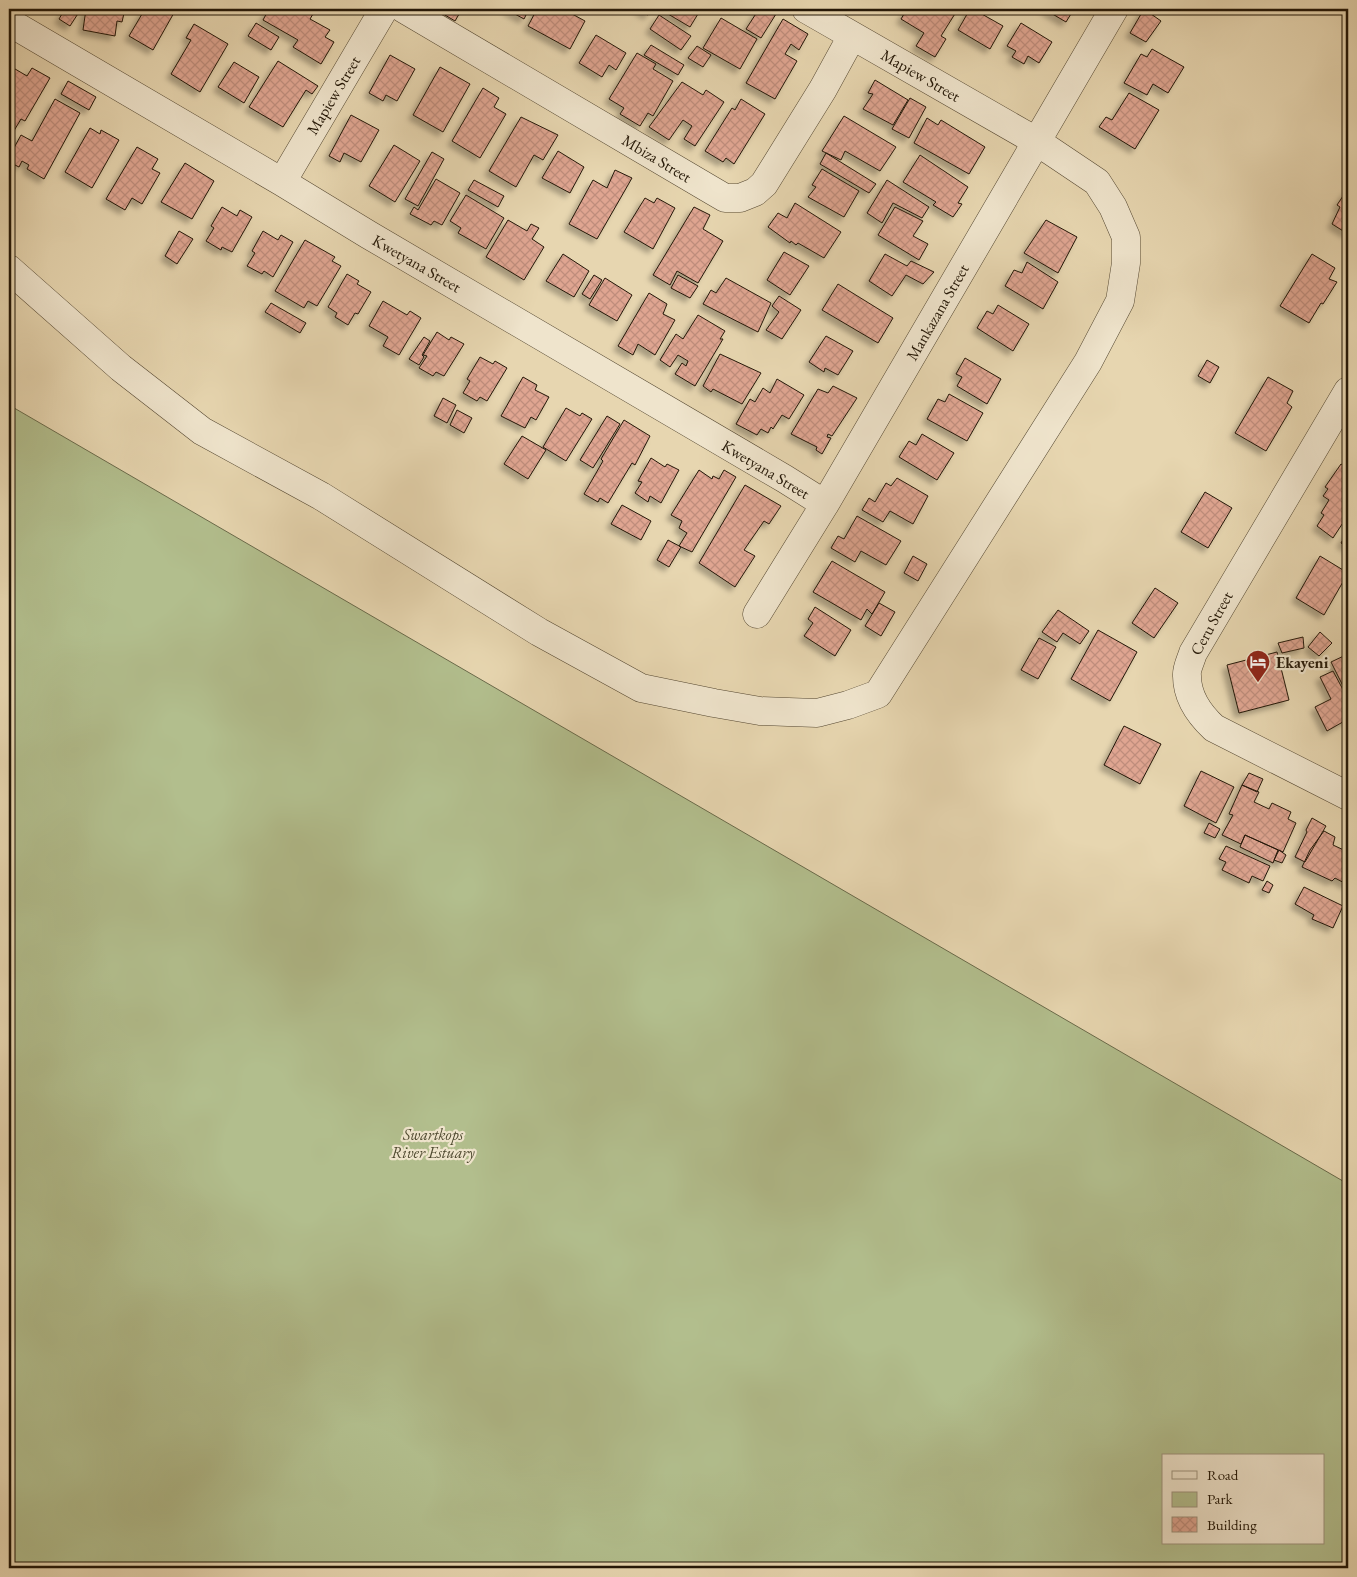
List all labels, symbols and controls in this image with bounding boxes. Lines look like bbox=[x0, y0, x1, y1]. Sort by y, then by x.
street label: Mapiew Street bbox=[877, 44, 964, 107]
street label: Mapiew Street bbox=[302, 52, 365, 138]
street label: Mbiza Street bbox=[618, 130, 695, 187]
street label: Kwetyana Street bbox=[369, 230, 465, 297]
street label: Mankazana Street bbox=[901, 260, 974, 364]
street label: Kwetyana Street bbox=[718, 435, 814, 504]
street label: Ceru Street bbox=[1185, 588, 1238, 659]
hotel icon: Ekayeni bbox=[1245, 649, 1271, 683]
place label: Ekayeni bbox=[1276, 652, 1329, 673]
park label: Swartkops River Estuary bbox=[391, 1124, 475, 1163]
legend bbox=[1162, 1454, 1324, 1544]
text: Road bbox=[1207, 1465, 1239, 1484]
text: Park bbox=[1207, 1489, 1234, 1508]
text: Building bbox=[1207, 1515, 1257, 1534]

